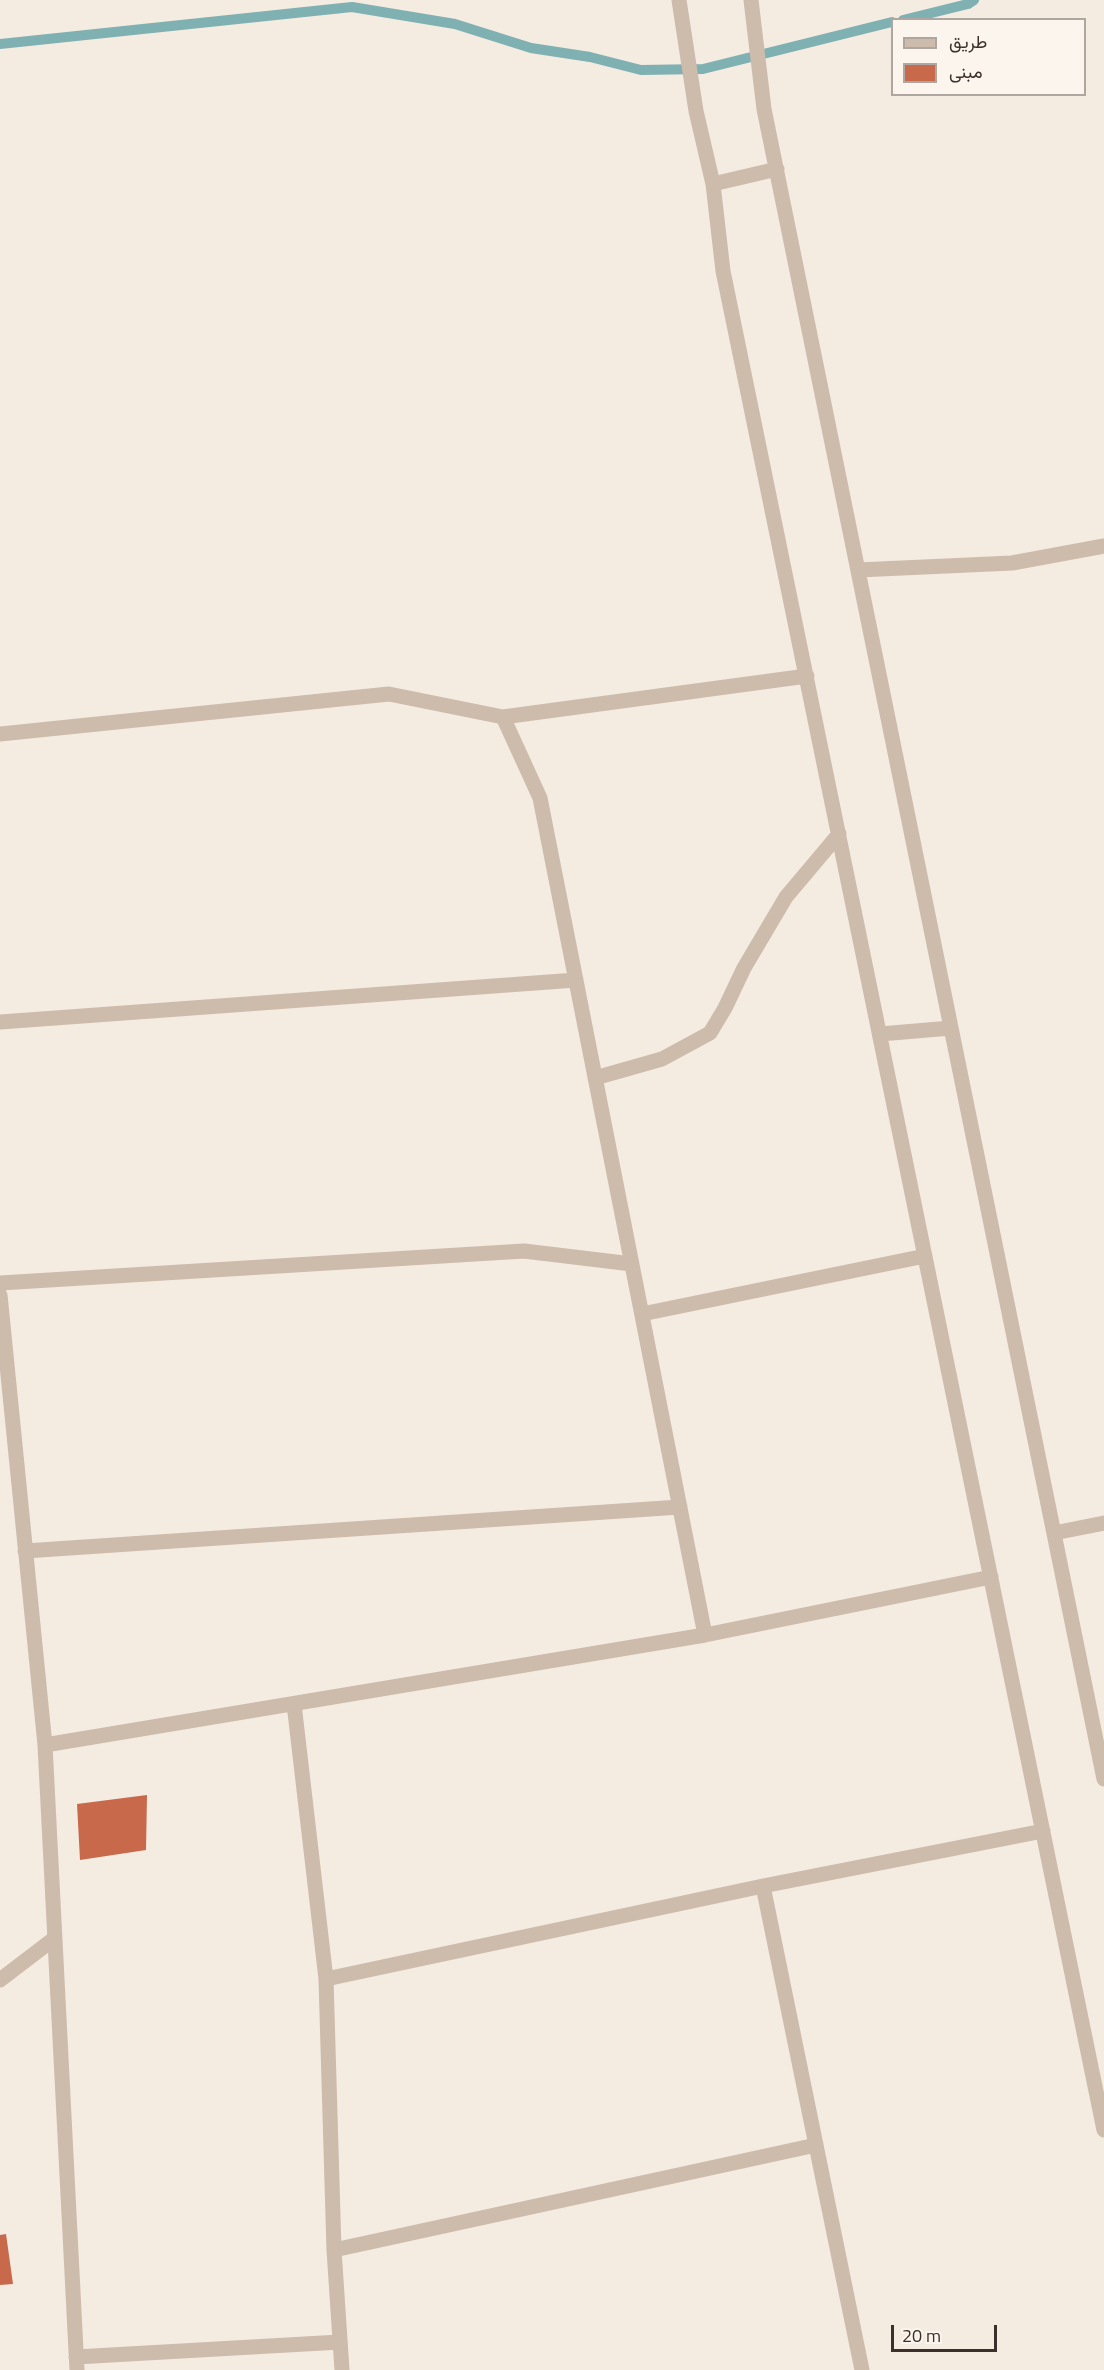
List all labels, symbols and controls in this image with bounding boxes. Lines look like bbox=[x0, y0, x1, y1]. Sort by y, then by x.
legend bbox=[891, 18, 1086, 96]
text: طريق bbox=[949, 28, 987, 55]
text: مبنى bbox=[949, 58, 983, 85]
scale bar bbox=[894, 2313, 1000, 2351]
text: 20 m bbox=[902, 2322, 941, 2349]

